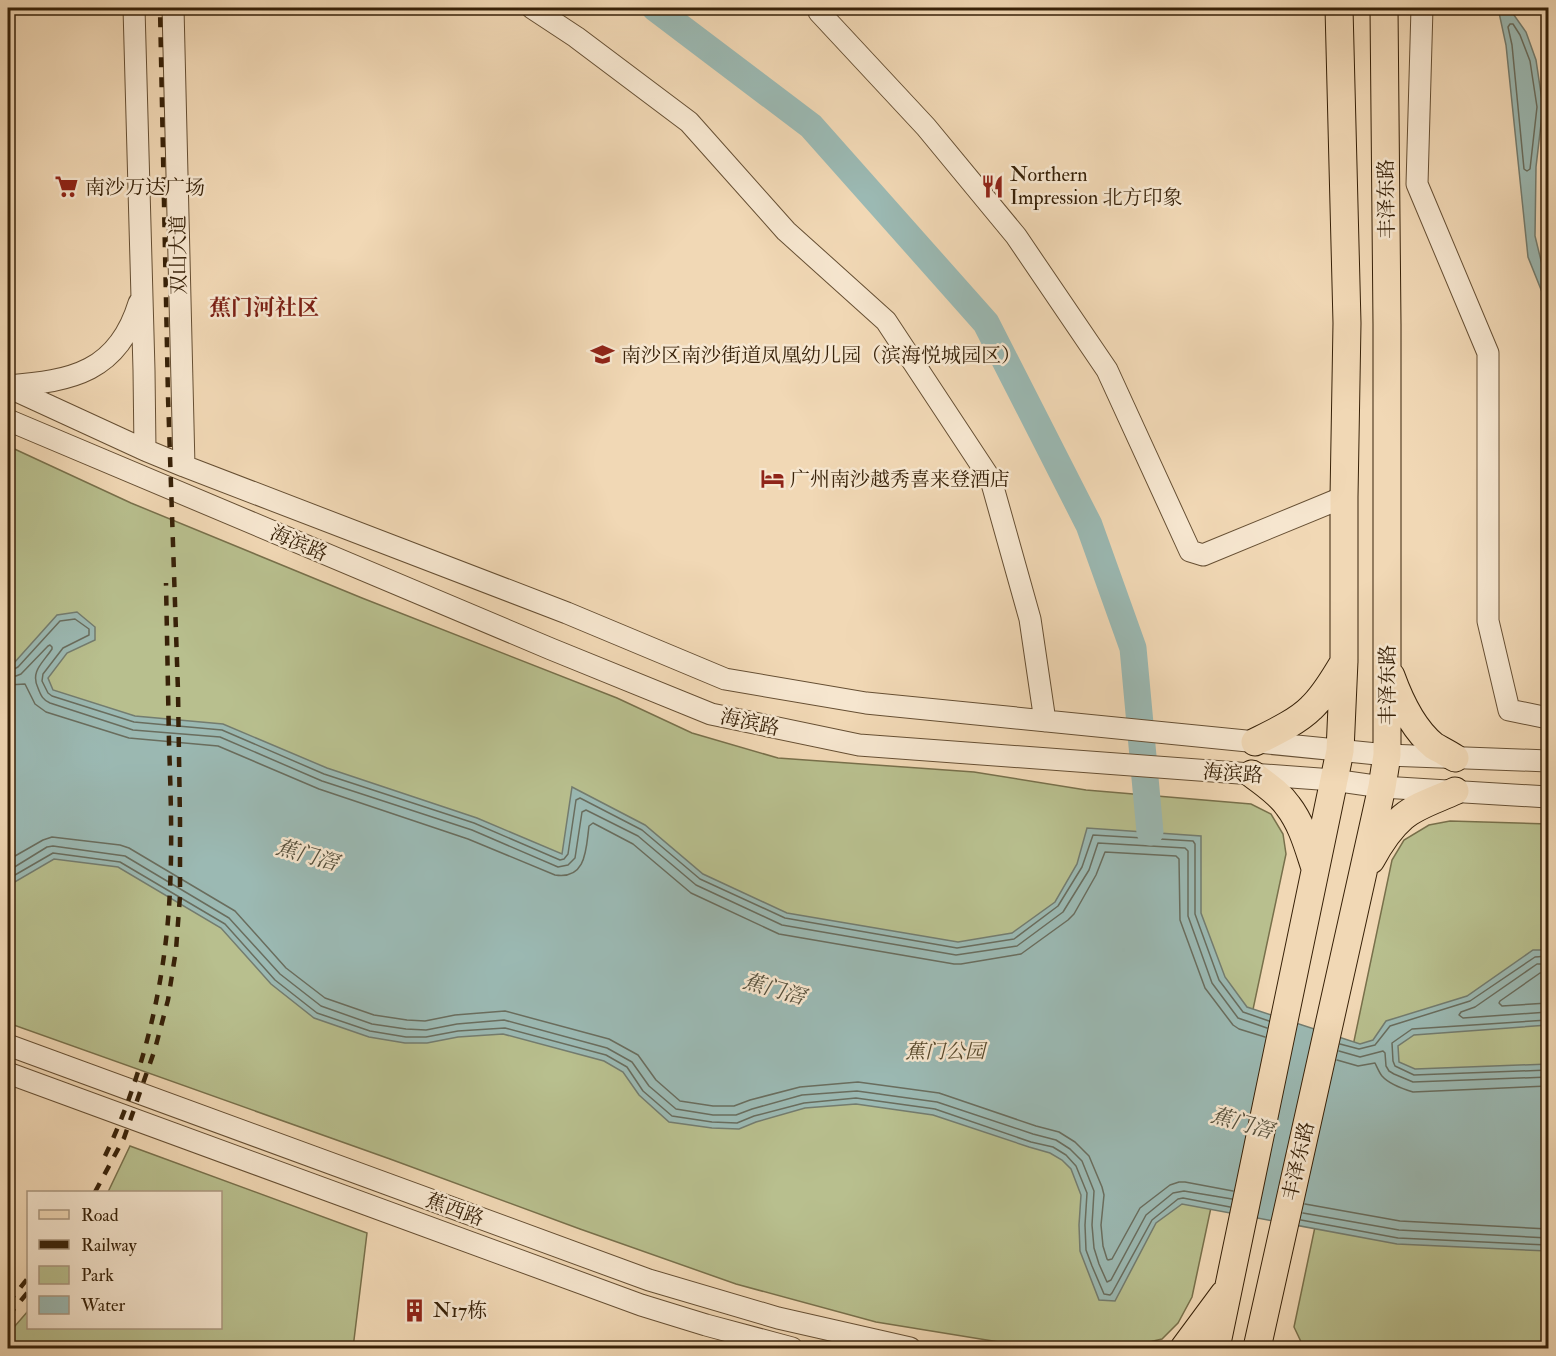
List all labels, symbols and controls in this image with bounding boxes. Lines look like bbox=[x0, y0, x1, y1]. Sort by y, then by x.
street label: 丰泽东路 bbox=[1373, 159, 1400, 239]
place label: Northern Impression 北方印象 bbox=[1010, 162, 1182, 211]
restaurant icon: Northern Impression 北方印象 bbox=[979, 173, 1005, 199]
supermarket icon: 南沙万达广场 bbox=[54, 174, 80, 200]
place label: 南沙万达广场 bbox=[85, 175, 205, 200]
street label: 双山大道 bbox=[165, 215, 192, 295]
district label: 蕉门河社区 bbox=[209, 294, 319, 322]
school or university icon: 南沙区南沙街道凤凰幼儿园（滨海悦城园区） bbox=[590, 342, 616, 368]
place label: 南沙区南沙街道凤凰幼儿园（滨海悦城园区） bbox=[621, 343, 1021, 368]
hotel icon: 广州南沙越秀喜来登酒店 bbox=[759, 466, 785, 492]
place label: 广州南沙越秀喜来登酒店 bbox=[790, 467, 1010, 492]
street label: 海滨路 bbox=[266, 520, 331, 567]
street label: 丰泽东路 bbox=[1375, 645, 1400, 725]
street label: 海滨路 bbox=[718, 704, 782, 741]
street label: 海滨路 bbox=[1202, 759, 1264, 788]
water label: 蕉门滘 bbox=[273, 834, 345, 878]
water label: 蕉门滘 bbox=[740, 968, 812, 1012]
park label: 蕉门公园 bbox=[905, 1039, 988, 1064]
water label: 蕉门滘 bbox=[1208, 1102, 1280, 1146]
street label: 丰泽东路 bbox=[1277, 1119, 1320, 1203]
street label: 蕉西路 bbox=[422, 1187, 487, 1231]
legend bbox=[27, 1191, 222, 1329]
text: Road bbox=[81, 1204, 119, 1227]
text: Railway bbox=[81, 1234, 138, 1257]
text: Park bbox=[81, 1264, 114, 1287]
text: Water bbox=[80, 1294, 125, 1317]
building icon: N17栋 bbox=[402, 1297, 428, 1323]
place label: N17栋 bbox=[433, 1298, 487, 1323]

